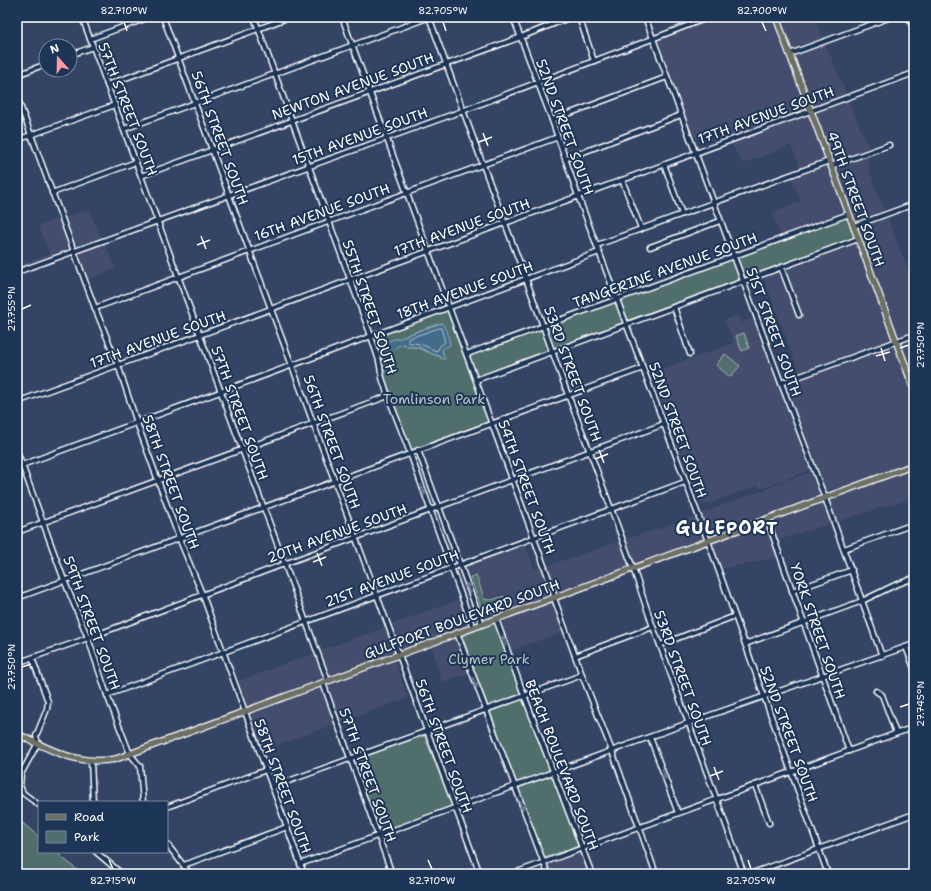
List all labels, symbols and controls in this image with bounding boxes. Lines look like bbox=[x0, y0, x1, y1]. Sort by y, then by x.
text: 82.710°W bbox=[101, 4, 148, 17]
text: 82.705°W bbox=[418, 4, 468, 17]
text: 82.700°W bbox=[737, 4, 788, 17]
north arrow bbox=[38, 38, 78, 78]
text: N bbox=[48, 40, 62, 58]
street label: 57TH STREET SOUTH bbox=[94, 40, 162, 178]
street label: NEWTON AVENUE SOUTH bbox=[269, 48, 437, 124]
street label: 52ND STREET SOUTH bbox=[532, 56, 598, 198]
street label: 56TH STREET SOUTH bbox=[187, 69, 253, 207]
street label: 17TH AVENUE SOUTH bbox=[695, 82, 837, 148]
street label: 15TH AVENUE SOUTH bbox=[290, 103, 430, 169]
street label: 49TH STREET SOUTH bbox=[823, 129, 889, 269]
street label: 16TH AVENUE SOUTH bbox=[252, 179, 392, 245]
street label: 17TH AVENUE SOUTH bbox=[391, 194, 533, 260]
street label: TANGERINE AVENUE SOUTH bbox=[570, 228, 760, 312]
street label: 55TH STREET SOUTH bbox=[339, 238, 401, 376]
street label: 18TH AVENUE SOUTH bbox=[394, 257, 536, 323]
street label: 51ST STREET SOUTH bbox=[742, 265, 806, 399]
text: 27.755°N bbox=[5, 286, 18, 332]
street label: 53RD STREET SOUTH bbox=[540, 304, 606, 444]
street label: 17TH AVENUE SOUTH bbox=[87, 306, 229, 372]
text: 27.750°N bbox=[914, 322, 927, 368]
street label: 57TH STREET SOUTH bbox=[207, 343, 273, 483]
street label: 52ND STREET SOUTH bbox=[645, 359, 711, 501]
street label: 56TH STREET SOUTH bbox=[299, 373, 365, 511]
park label: Tomlinson Park bbox=[383, 390, 485, 408]
street label: 58TH STREET SOUTH bbox=[138, 412, 204, 552]
street label: 54TH STREET SOUTH bbox=[494, 417, 560, 557]
one-way arrow bbox=[421, 484, 427, 496]
street label: 20TH AVENUE SOUTH bbox=[264, 499, 410, 567]
district label: GULFPORT bbox=[676, 516, 778, 540]
street label: 21ST AVENUE SOUTH bbox=[322, 545, 462, 611]
street label: 59TH STREET SOUTH bbox=[59, 553, 125, 693]
street label: YORK STREET SOUTH bbox=[786, 561, 850, 701]
street label: GULFPORT BOULEVARD SOUTH bbox=[362, 575, 562, 663]
one-way arrow bbox=[465, 581, 471, 593]
street label: 53RD STREET SOUTH bbox=[650, 608, 716, 748]
one-way arrow bbox=[501, 635, 507, 647]
text: 27.750°N bbox=[5, 644, 18, 690]
park label: Clymer Park bbox=[448, 650, 530, 668]
street label: 52ND STREET SOUTH bbox=[756, 663, 822, 805]
street label: 56TH STREET SOUTH bbox=[411, 677, 477, 815]
street label: BEACH BOULEVARD SOUTH bbox=[521, 677, 603, 853]
one-way arrow bbox=[473, 678, 479, 690]
text: 27.745°N bbox=[914, 681, 927, 727]
street label: 57TH STREET SOUTH bbox=[335, 705, 401, 845]
street label: 58TH STREET SOUTH bbox=[250, 716, 316, 856]
one-way arrow bbox=[661, 768, 667, 780]
one-way arrow bbox=[519, 799, 525, 811]
legend bbox=[38, 801, 168, 853]
text: Road bbox=[74, 809, 105, 825]
text: Park bbox=[74, 829, 100, 845]
text: 82.715°W bbox=[90, 874, 136, 887]
text: 82.710°W bbox=[409, 874, 456, 887]
text: 82.705°W bbox=[726, 874, 776, 887]

